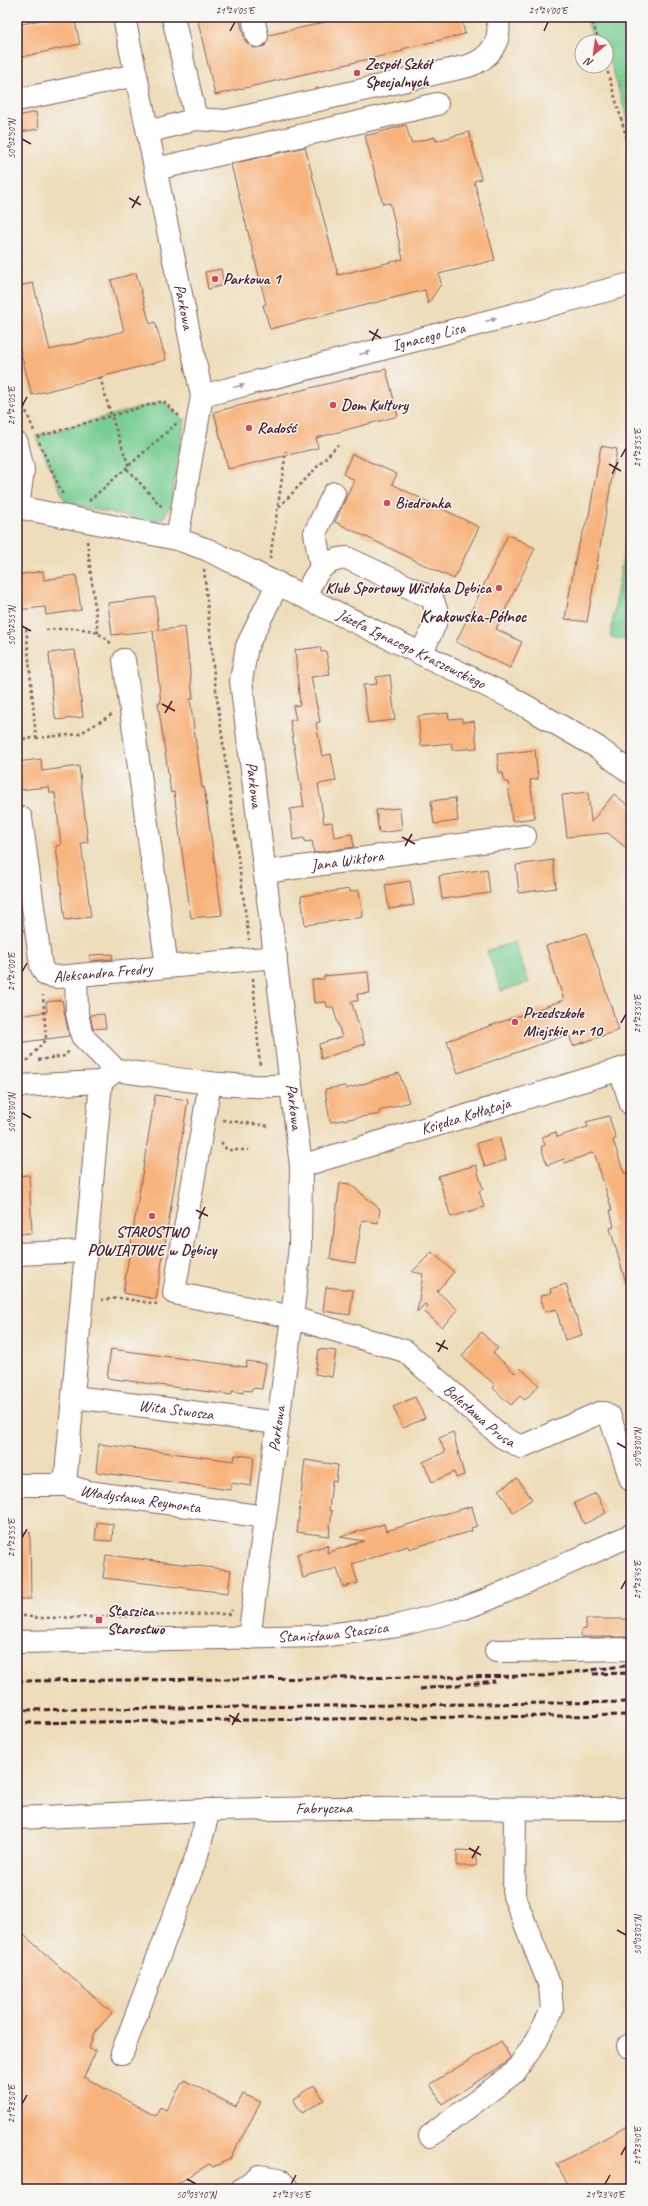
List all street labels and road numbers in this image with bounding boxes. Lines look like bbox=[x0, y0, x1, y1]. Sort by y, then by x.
street label: Parkowa bbox=[169, 282, 198, 333]
street label: Ignacego Lisa bbox=[390, 317, 468, 356]
street label: Józefa Ignacego Kraszewskiego bbox=[333, 604, 490, 694]
street label: Parkowa bbox=[241, 761, 267, 810]
street label: Jana Wiktora bbox=[309, 846, 386, 876]
street label: Aleksandra Fredry bbox=[53, 958, 155, 987]
street label: Parkowa bbox=[281, 1083, 307, 1132]
street label: Księdza Kołłątaja bbox=[418, 1093, 514, 1139]
street label: Bolesława Prusa bbox=[439, 1380, 519, 1452]
street label: Wita Stwosza bbox=[138, 1395, 216, 1425]
street label: Parkowa bbox=[264, 1403, 290, 1453]
street label: Władysława Reymonta bbox=[78, 1480, 203, 1518]
street label: Stanisława Staszica bbox=[278, 1617, 390, 1647]
street label: Fabryczna bbox=[295, 1798, 353, 1819]

